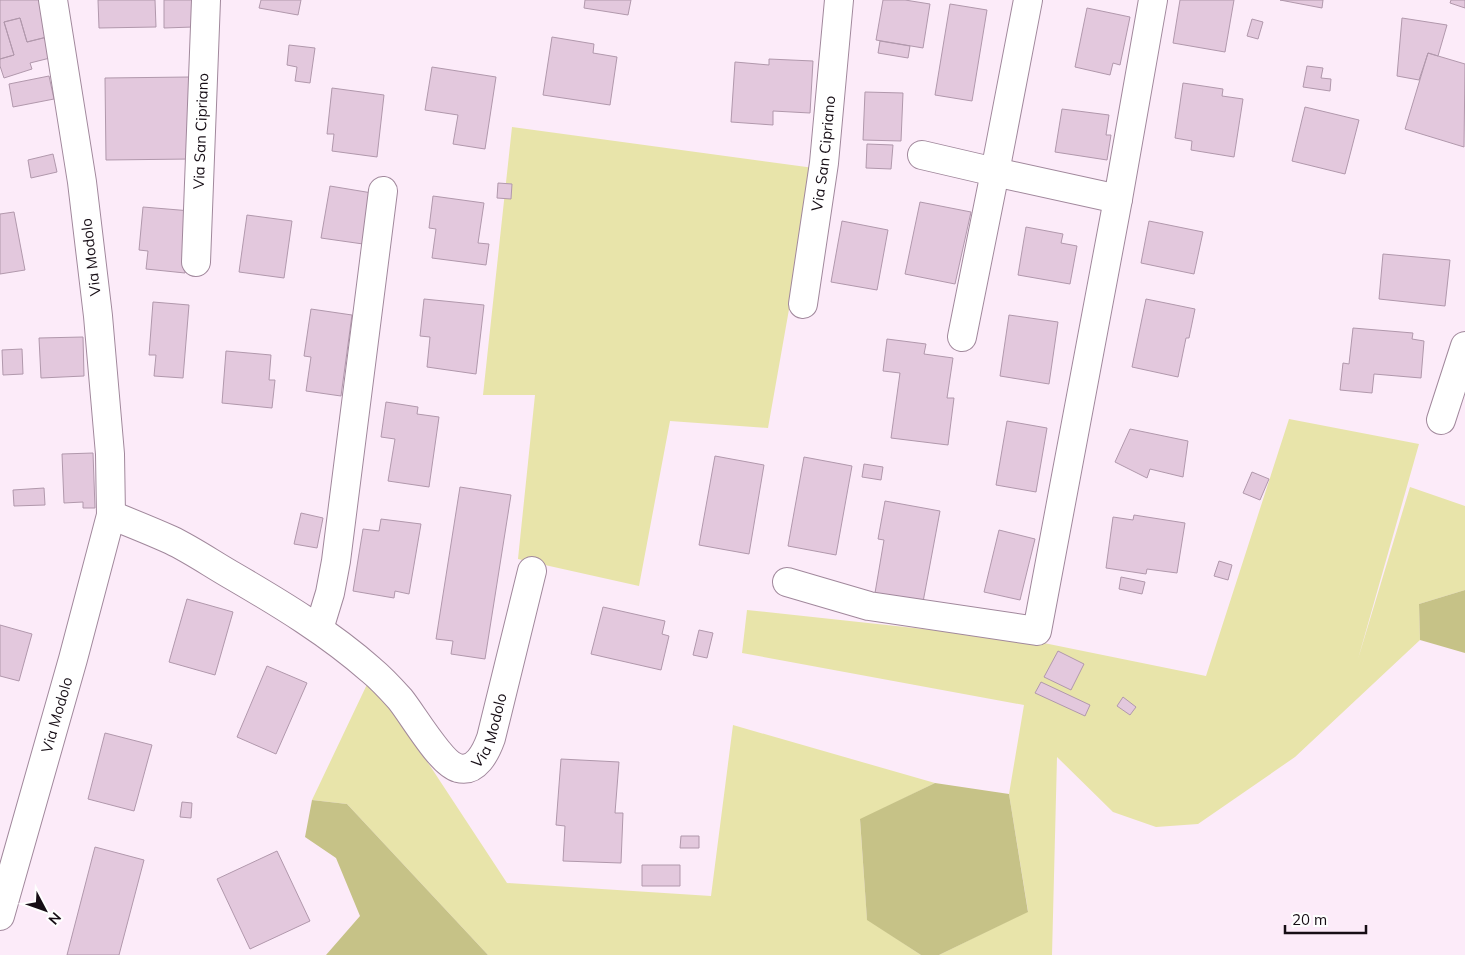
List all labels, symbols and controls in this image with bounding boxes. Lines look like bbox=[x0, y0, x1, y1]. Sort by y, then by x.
street label: Via San Cipriano bbox=[189, 73, 212, 190]
street label: Via San Cipriano bbox=[807, 95, 839, 213]
street label: Via Modolo bbox=[76, 217, 105, 297]
street label: Via Modolo bbox=[37, 675, 76, 755]
street label: Via Modolo bbox=[467, 691, 511, 772]
north arrow bbox=[20, 885, 70, 935]
scale bar bbox=[1285, 902, 1366, 934]
text: N bbox=[45, 909, 65, 928]
text: 20 m bbox=[1292, 910, 1327, 929]

